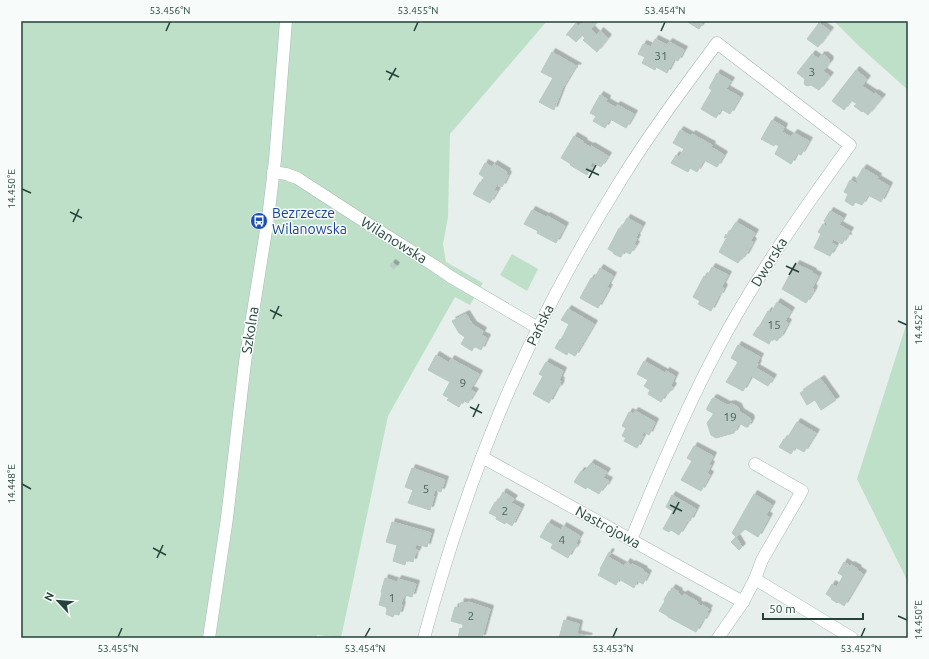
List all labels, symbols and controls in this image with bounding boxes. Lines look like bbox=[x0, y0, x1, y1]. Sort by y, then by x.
text: 53.456°N bbox=[149, 5, 191, 16]
text: 53.455°N bbox=[397, 5, 439, 16]
text: 53.454°N bbox=[644, 5, 686, 16]
house number: 31 bbox=[654, 49, 668, 62]
house number: 3 bbox=[809, 65, 815, 78]
text: 14.450°E bbox=[6, 169, 17, 209]
place label: Bezrzecze Wilanowska bbox=[272, 205, 347, 237]
bus stop icon: Bezrzecze Wilanowska bbox=[249, 211, 269, 231]
street label: Wilanowska bbox=[358, 213, 430, 267]
street label: Dworska bbox=[748, 235, 790, 289]
street label: Pańska bbox=[523, 302, 557, 348]
street label: Szkolna bbox=[238, 305, 262, 355]
text: 14.452°E bbox=[913, 305, 924, 345]
house number: 15 bbox=[767, 318, 781, 331]
house number: 9 bbox=[460, 376, 466, 389]
house number: 19 bbox=[723, 410, 737, 423]
text: 14.448°E bbox=[6, 464, 17, 504]
house number: 5 bbox=[423, 482, 429, 495]
street label: Nastrojowa bbox=[573, 503, 643, 551]
house number: 2 bbox=[502, 504, 508, 517]
house number: 4 bbox=[559, 533, 566, 546]
north arrow bbox=[38, 581, 78, 621]
text: N bbox=[42, 590, 56, 603]
house number: 1 bbox=[389, 591, 395, 604]
scale bar bbox=[763, 595, 863, 621]
text: 14.450°E bbox=[913, 600, 924, 640]
text: 50 m bbox=[769, 602, 796, 615]
house number: 2 bbox=[468, 609, 474, 622]
text: 53.455°N bbox=[97, 643, 139, 654]
text: 53.454°N bbox=[344, 643, 386, 654]
text: 53.453°N bbox=[592, 643, 634, 654]
text: 53.452°N bbox=[840, 643, 882, 654]

